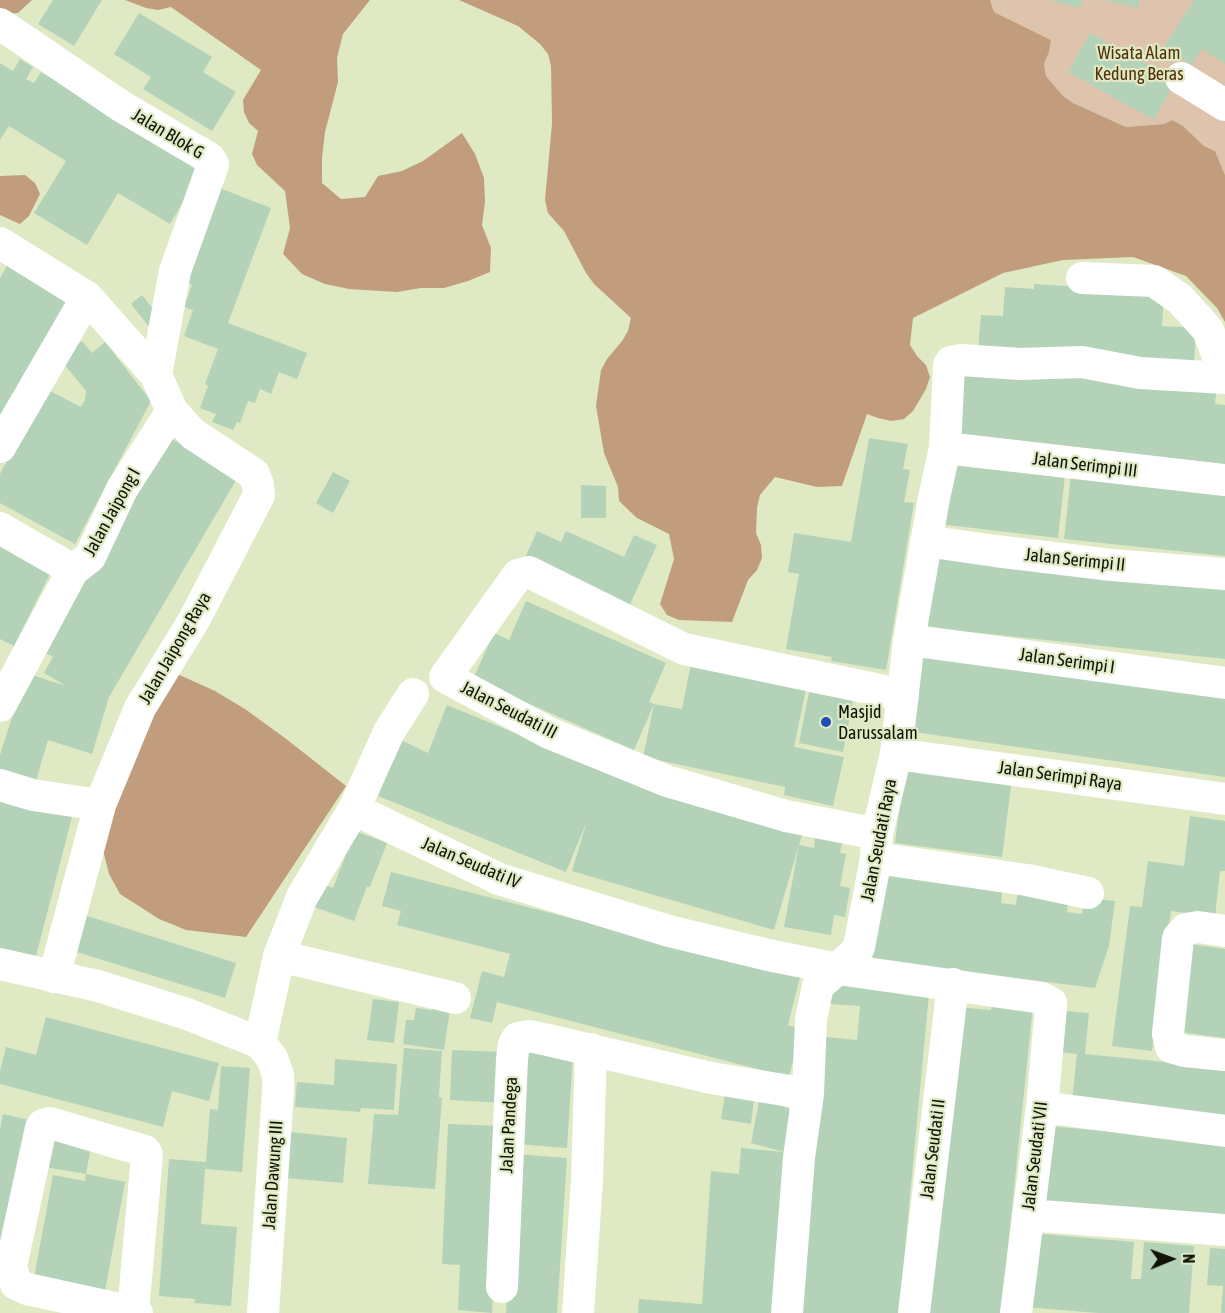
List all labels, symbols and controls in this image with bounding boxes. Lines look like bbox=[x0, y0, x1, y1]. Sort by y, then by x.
park label: Wisata Alam Kedung Beras bbox=[1094, 42, 1184, 84]
street label: Jalan Blok G bbox=[128, 104, 208, 164]
street label: Jalan Serimpi III bbox=[1031, 448, 1139, 482]
street label: Jalan Jaipong I bbox=[79, 464, 145, 560]
street label: Jalan Serimpi II bbox=[1024, 544, 1126, 576]
street label: Jalan Jaipong Raya bbox=[134, 588, 216, 708]
street label: Jalan Serimpi I bbox=[1018, 644, 1116, 678]
street label: Jalan Seudati III bbox=[457, 676, 561, 744]
place label: Masjid Darussalam bbox=[838, 701, 918, 744]
marker: Masjid Darussalam bbox=[819, 715, 833, 729]
street label: Jalan Serimpi Raya bbox=[997, 757, 1123, 795]
street label: Jalan Seudati Raya bbox=[857, 777, 901, 903]
street label: Jalan Seudati IV bbox=[418, 833, 524, 893]
street label: Jalan Pandega bbox=[496, 1076, 522, 1174]
street label: Jalan Seudati II bbox=[916, 1098, 950, 1200]
street label: Jalan Seudati VII bbox=[1018, 1100, 1052, 1212]
street label: Jalan Dawung III bbox=[258, 1120, 288, 1230]
north arrow bbox=[1141, 1229, 1201, 1289]
text: N bbox=[1180, 1254, 1198, 1264]

